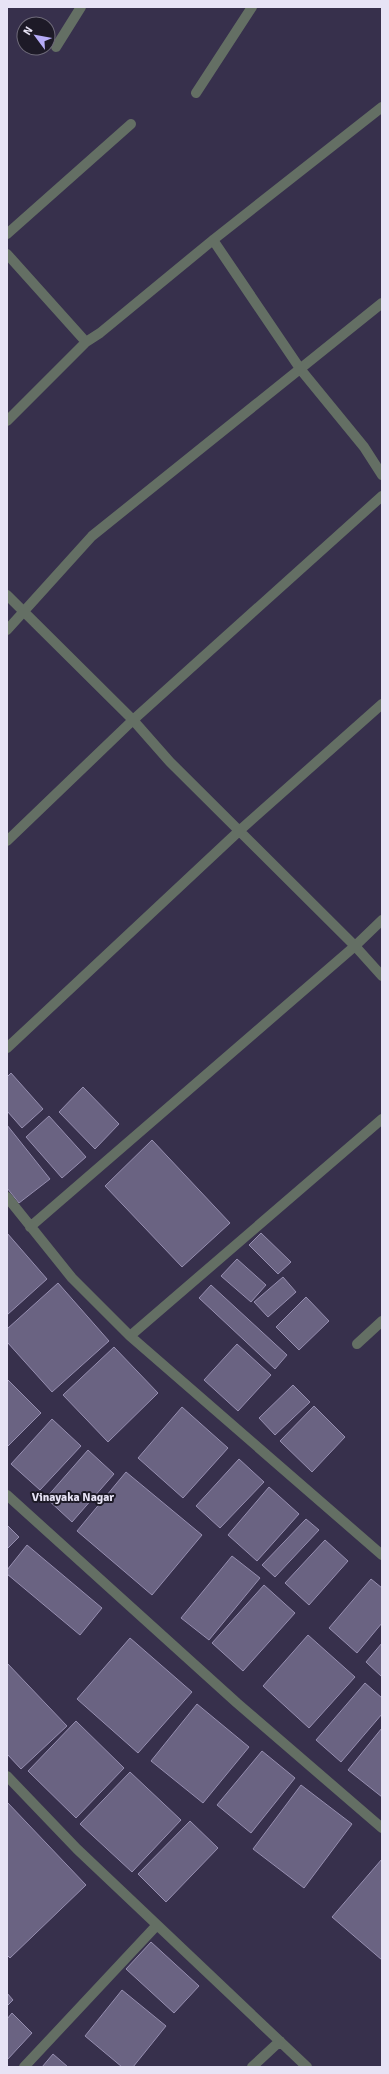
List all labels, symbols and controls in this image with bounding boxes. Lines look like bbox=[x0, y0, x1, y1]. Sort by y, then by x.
north arrow bbox=[16, 16, 56, 56]
text: N bbox=[20, 24, 35, 38]
district label: Vinayaka Nagar bbox=[32, 1490, 114, 1505]

